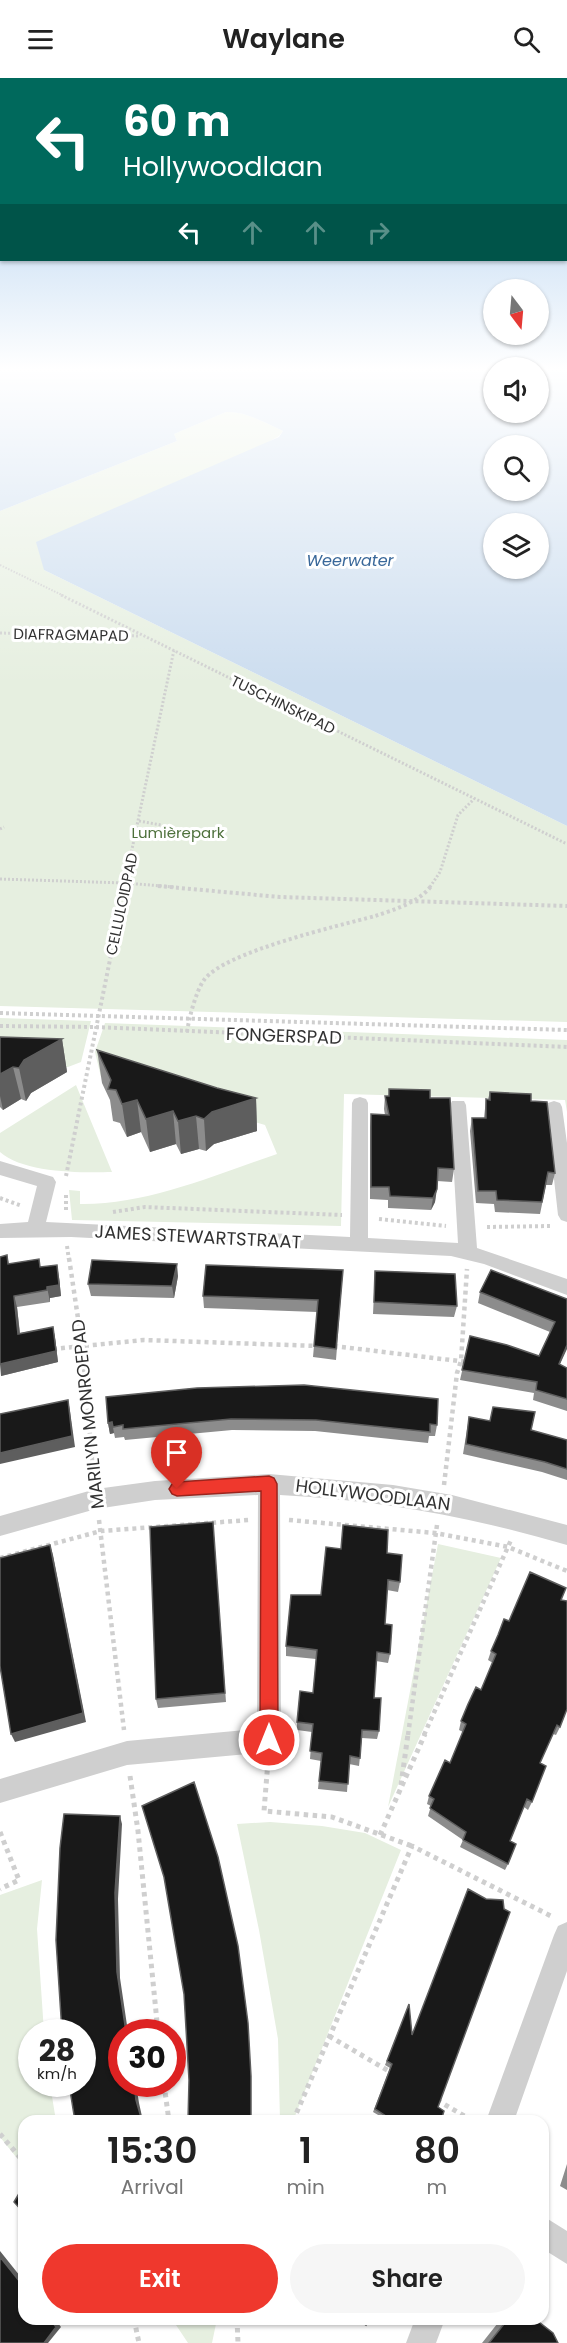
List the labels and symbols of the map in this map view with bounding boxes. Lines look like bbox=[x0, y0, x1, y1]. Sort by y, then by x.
north arrow bbox=[483, 279, 549, 345]
water label: Weerwater bbox=[306, 549, 395, 572]
street label: DIAFRAGMAPAD bbox=[13, 623, 129, 646]
street label: TUSCHINSKIPAD bbox=[227, 670, 339, 739]
park label: Lumièrepark bbox=[131, 822, 225, 843]
street label: CELLULOIDPAD bbox=[100, 851, 143, 957]
street label: FONGERSPAD bbox=[226, 1021, 342, 1050]
street label: JAMES STEWARTSTRAAT bbox=[94, 1219, 302, 1254]
street label: MARILYN MONROEPAD bbox=[65, 1318, 110, 1510]
pin bbox=[151, 1427, 202, 1489]
street label: HOLLYWOODLAAN bbox=[294, 1473, 452, 1516]
position arrow bbox=[237, 1708, 301, 1772]
speed limit sign: 30 bbox=[108, 2019, 186, 2097]

